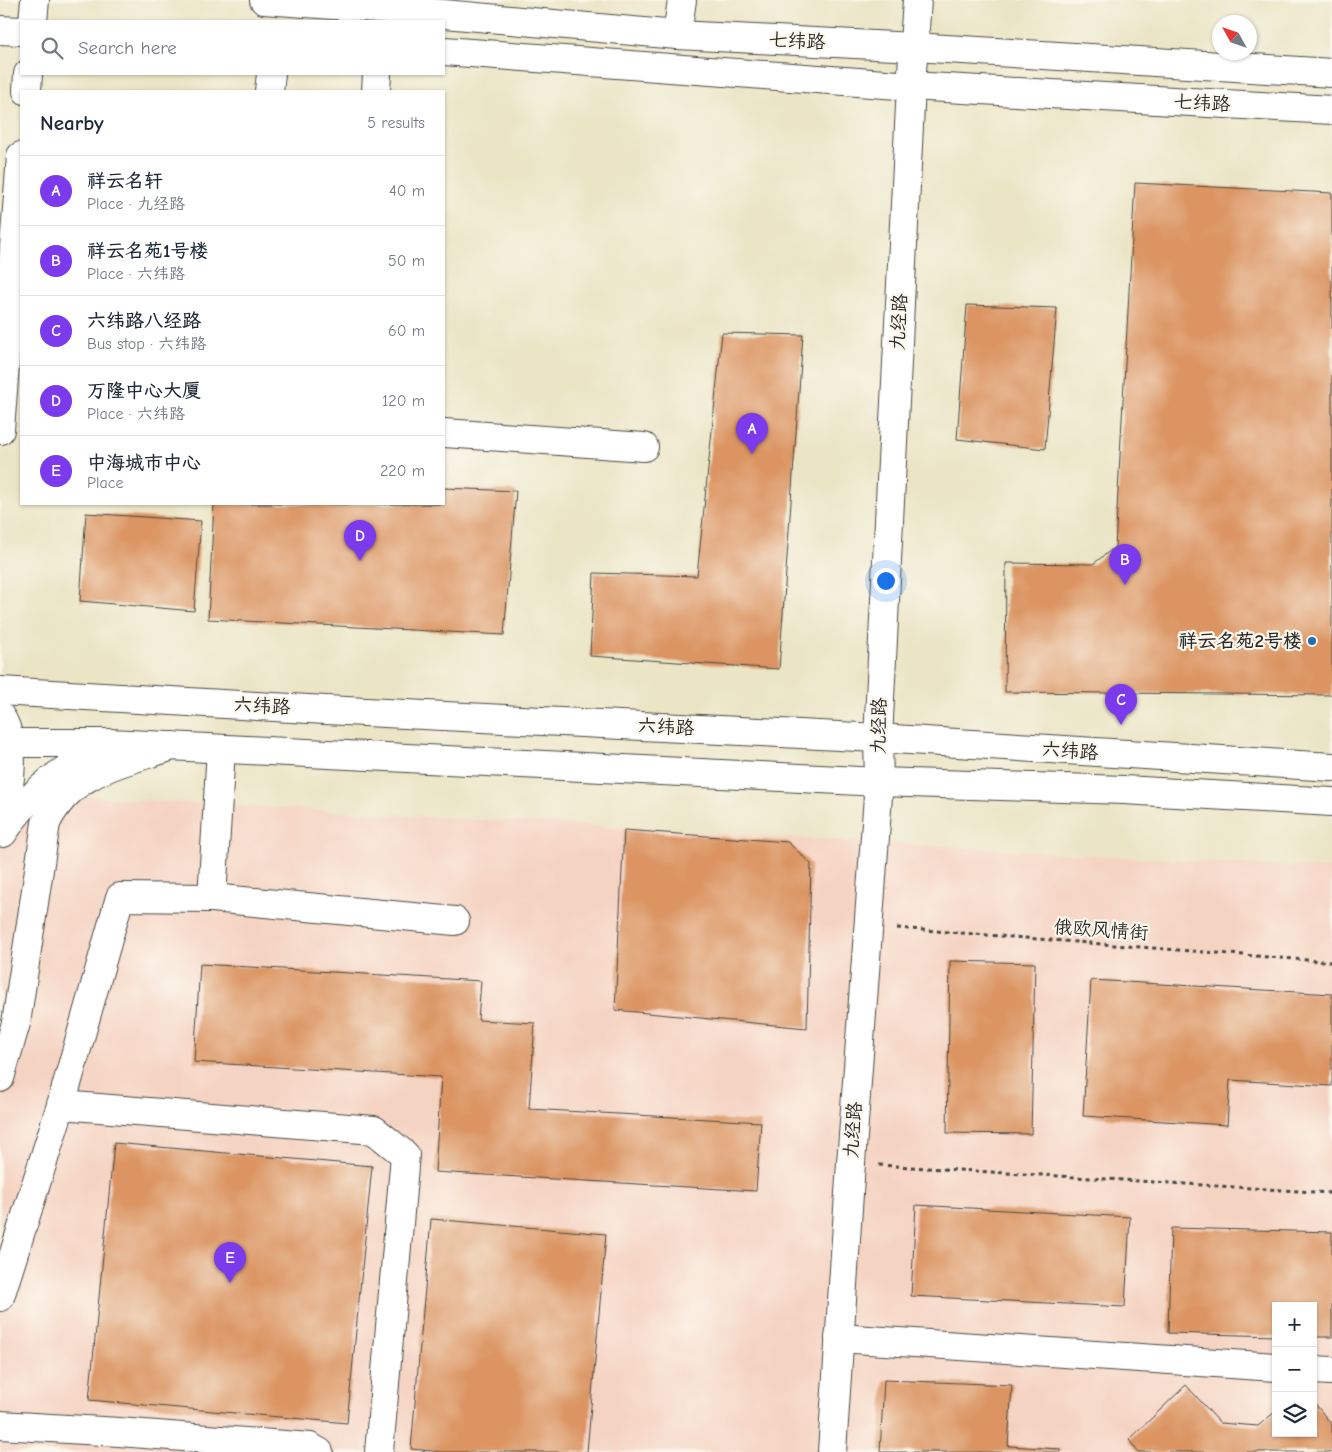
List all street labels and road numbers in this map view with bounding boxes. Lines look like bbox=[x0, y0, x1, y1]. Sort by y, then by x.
street label: 七纬路 bbox=[768, 29, 826, 53]
street label: 七纬路 bbox=[1173, 91, 1231, 115]
street label: 九经路 bbox=[887, 293, 911, 351]
street label: 六纬路 bbox=[233, 694, 291, 718]
street label: 九经路 bbox=[868, 697, 890, 755]
street label: 六纬路 bbox=[637, 715, 695, 739]
street label: 六纬路 bbox=[1041, 738, 1099, 764]
street label: 俄欧风情街 bbox=[1053, 916, 1149, 944]
street label: 九经路 bbox=[840, 1101, 866, 1159]

